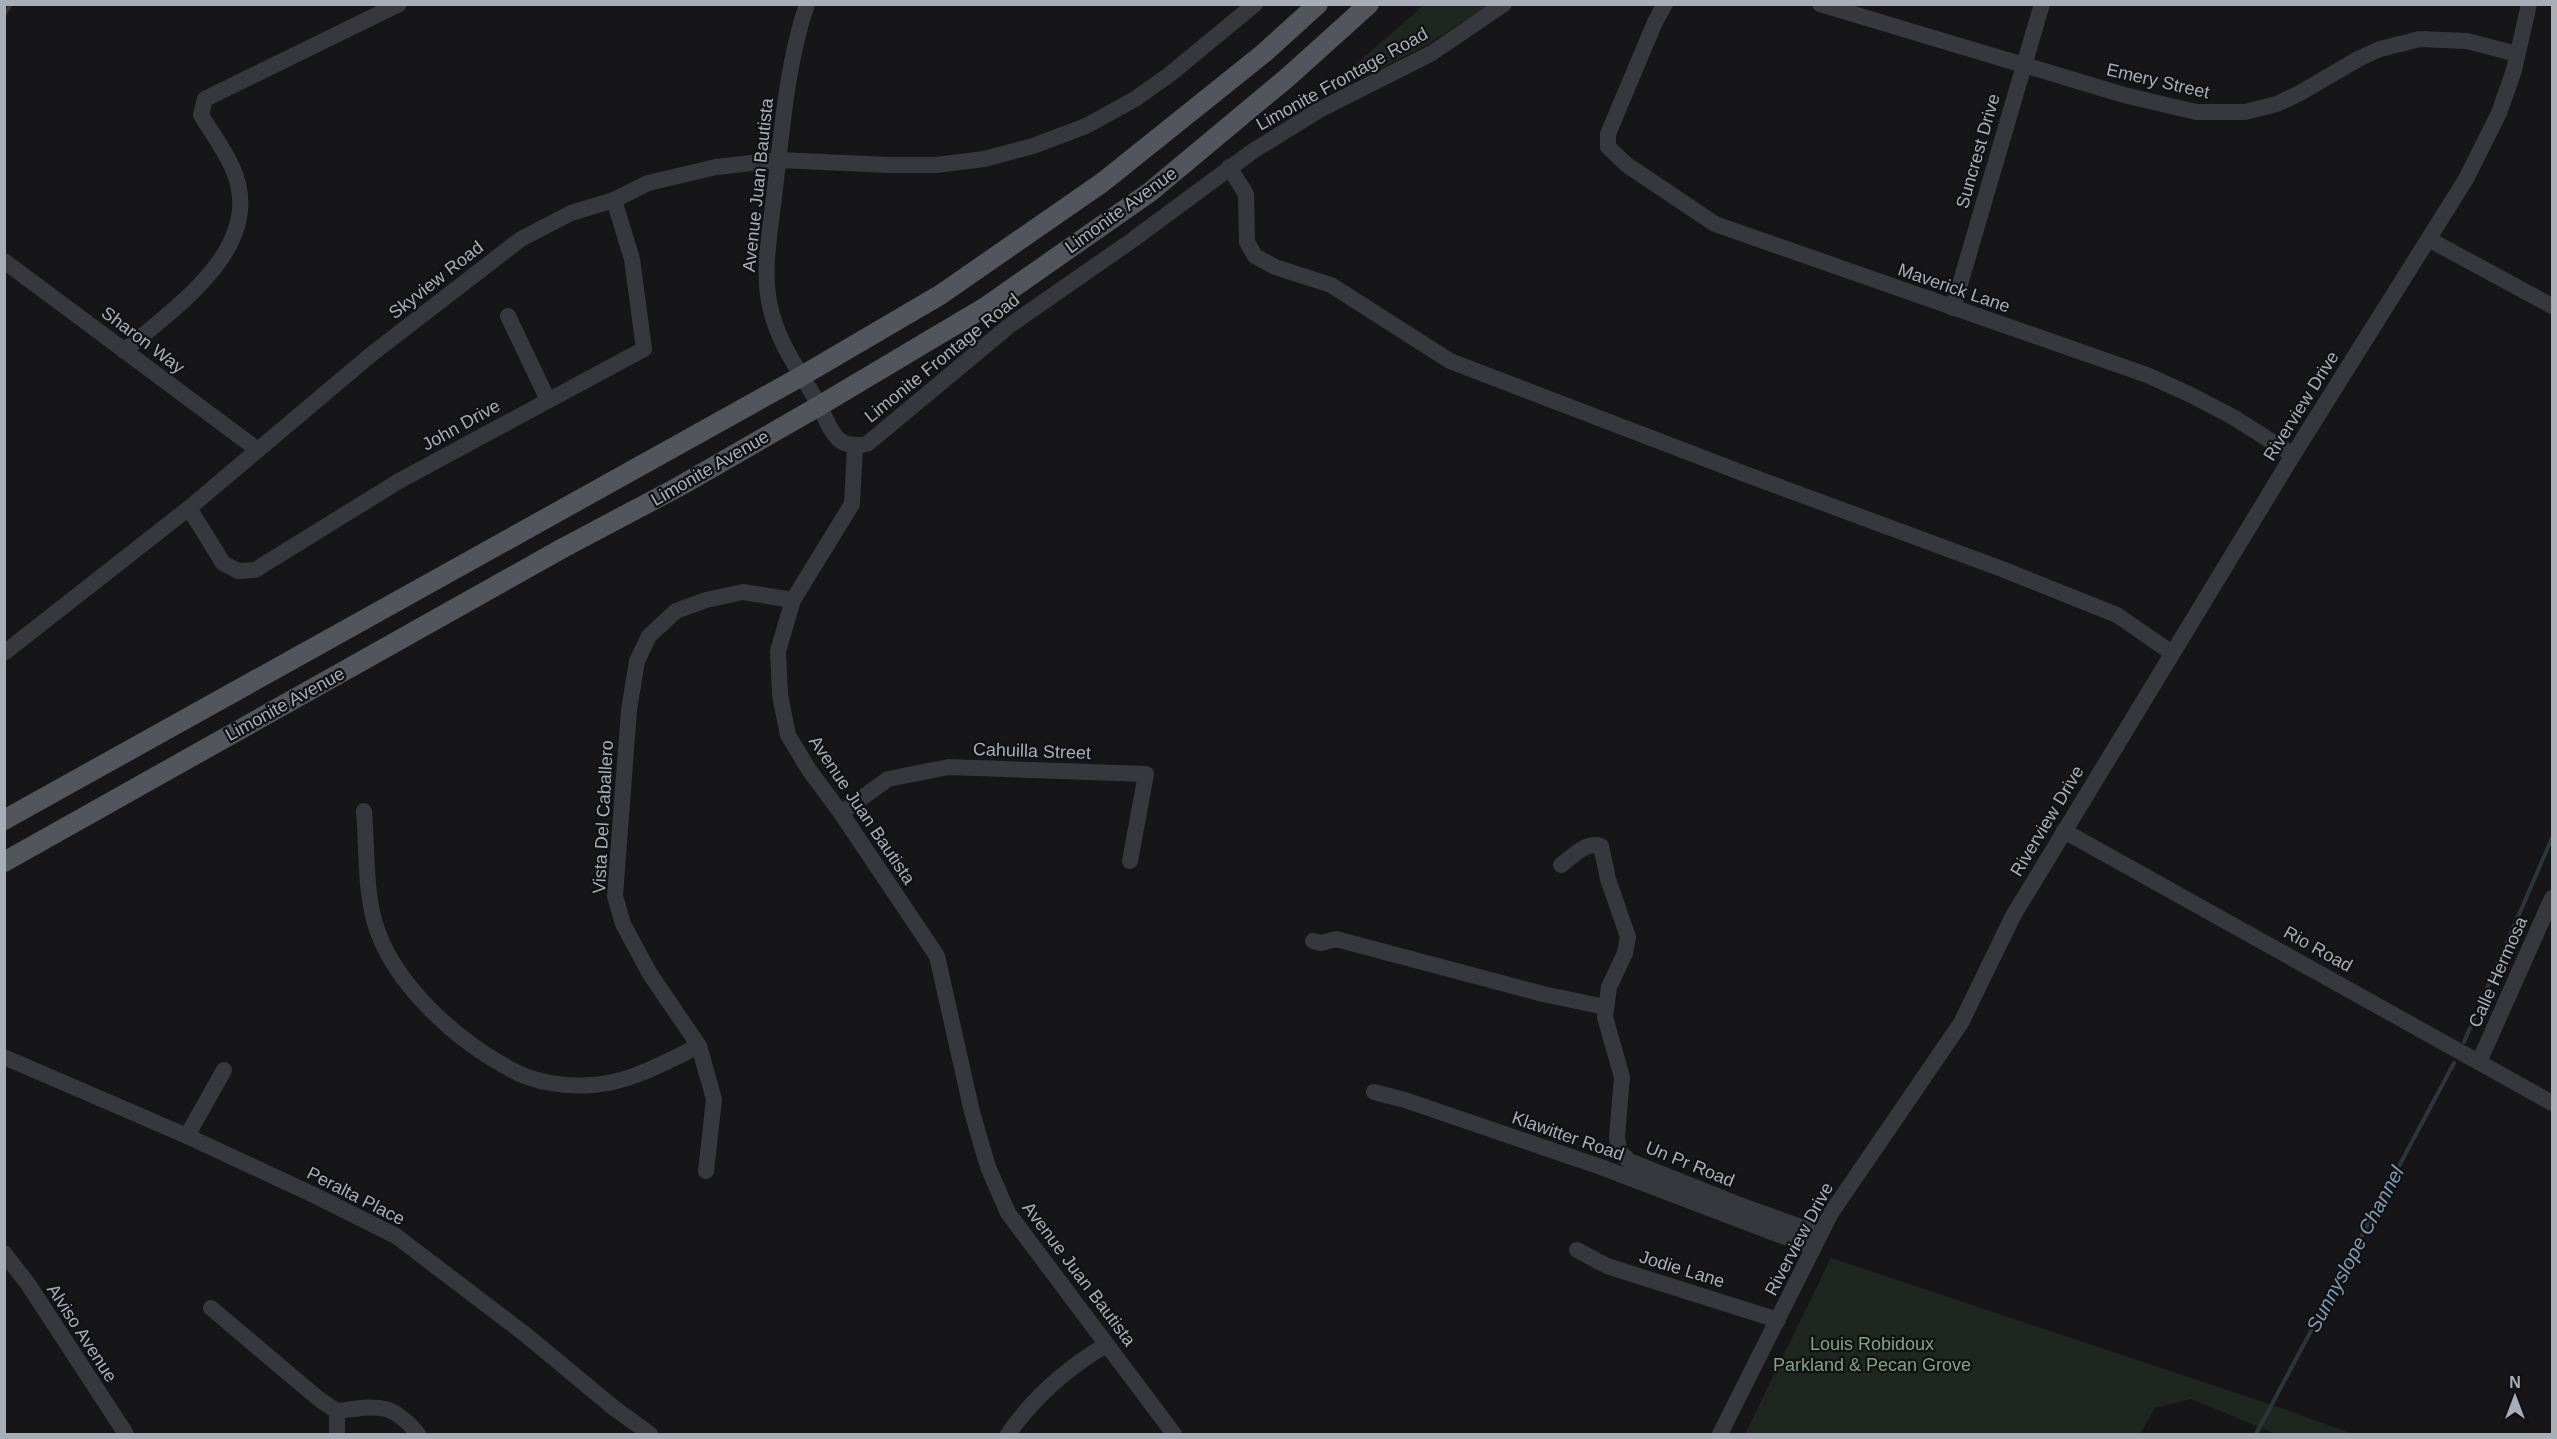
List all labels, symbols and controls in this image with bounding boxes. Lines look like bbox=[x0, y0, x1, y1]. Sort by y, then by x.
street label: Limonite Frontage Road bbox=[1253, 23, 1431, 135]
street label: Emery Street bbox=[2105, 59, 2211, 103]
street label: Suncrest Drive bbox=[1952, 92, 2004, 210]
street label: Avenue Juan Bautista bbox=[739, 96, 777, 273]
street label: Limonite Avenue bbox=[1061, 163, 1181, 257]
street label: Skyview Road bbox=[385, 237, 487, 323]
street label: Maverick Lane bbox=[1895, 259, 2013, 317]
street label: Limonite Frontage Road bbox=[861, 289, 1023, 427]
street label: Sharon Way bbox=[98, 302, 188, 378]
street label: Riverview Drive bbox=[2259, 348, 2343, 464]
street label: John Drive bbox=[419, 395, 503, 455]
street label: Limonite Avenue bbox=[648, 426, 772, 510]
street label: Limonite Avenue bbox=[222, 663, 348, 745]
street label: Avenue Juan Bautista bbox=[805, 732, 920, 889]
street label: Cahuilla Street bbox=[973, 739, 1091, 763]
street label: Vista Del Caballero bbox=[589, 740, 617, 894]
street label: Riverview Drive bbox=[2006, 762, 2088, 880]
street label: Calle Hermosa bbox=[2465, 913, 2532, 1030]
street label: Rio Road bbox=[2280, 922, 2356, 976]
street label: Klawitter Road bbox=[1509, 1107, 1627, 1165]
street label: Un Pr Road bbox=[1643, 1137, 1737, 1191]
water label: Sunnyslope Channel bbox=[2302, 1162, 2408, 1336]
street label: Peralta Place bbox=[304, 1163, 408, 1229]
street label: Riverview Drive bbox=[1761, 1179, 1837, 1299]
street label: Avenue Juan Bautista bbox=[1018, 1198, 1140, 1351]
street label: Jodie Lane bbox=[1637, 1247, 1727, 1291]
street label: Alviso Avenue bbox=[43, 1280, 121, 1386]
park label: Louis Robidoux Parkland & Pecan Grove bbox=[1773, 1334, 1971, 1375]
north arrow bbox=[2485, 1367, 2545, 1427]
text: N bbox=[2509, 1374, 2521, 1391]

